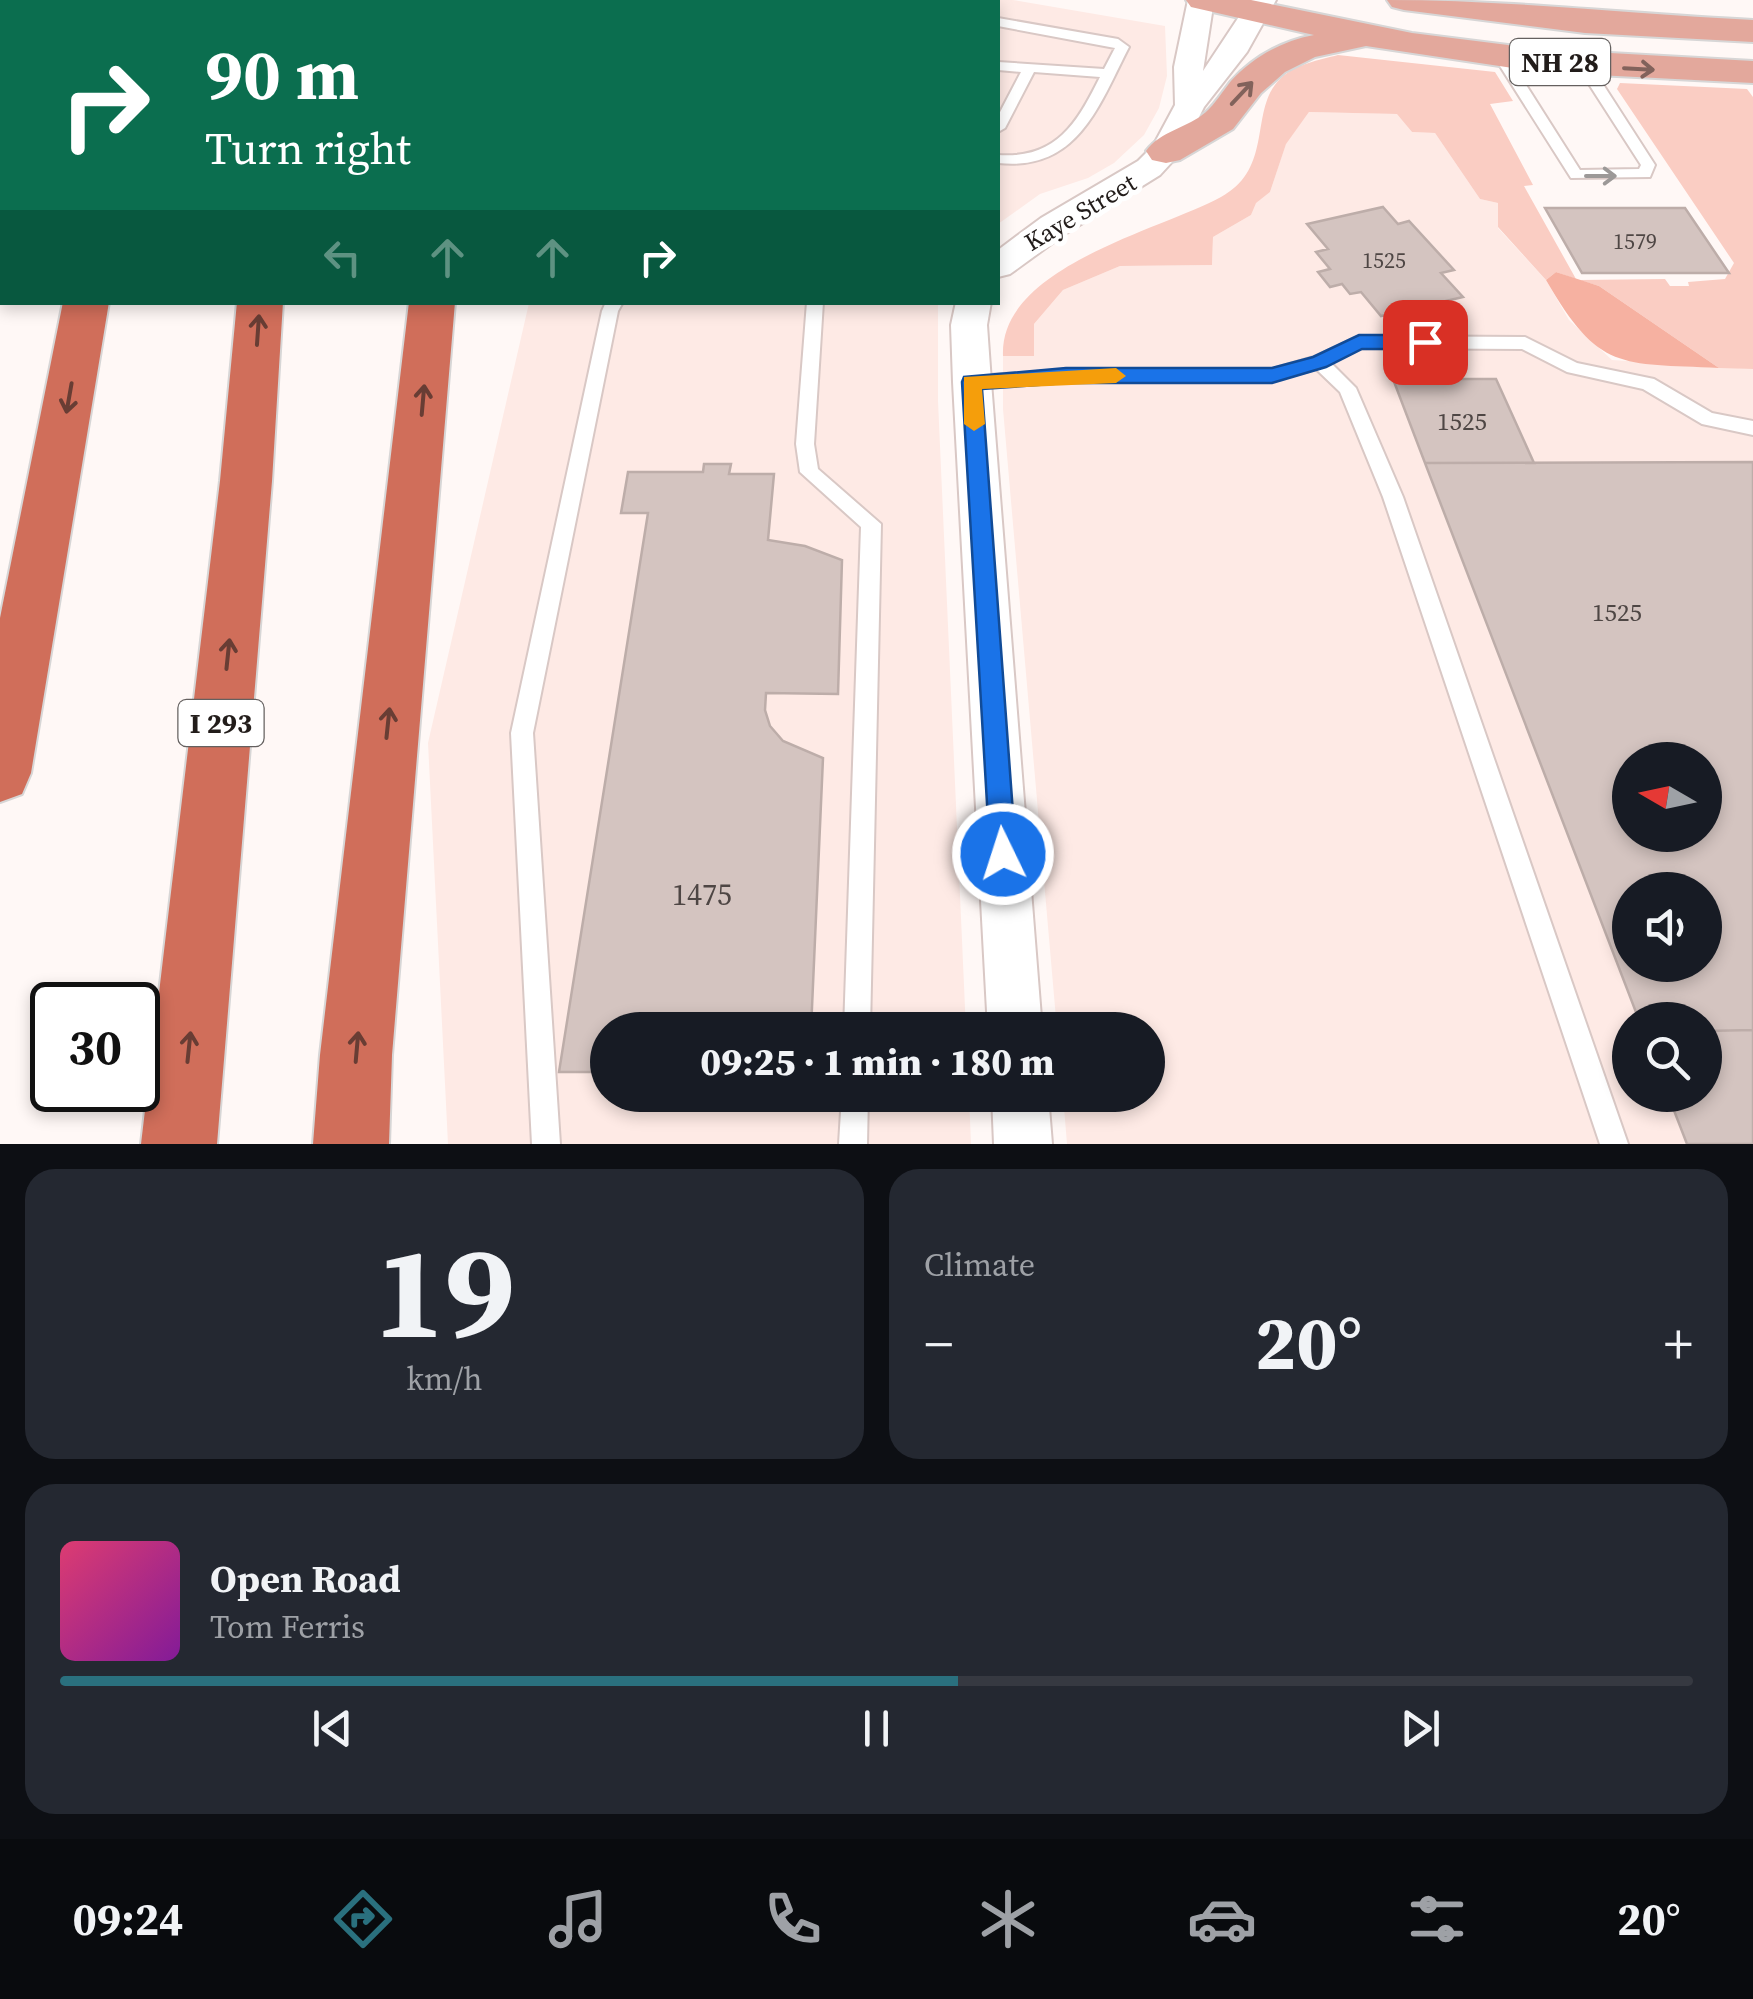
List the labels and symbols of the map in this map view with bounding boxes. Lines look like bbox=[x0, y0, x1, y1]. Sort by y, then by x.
road number: NH 28 bbox=[1510, 39, 1610, 85]
one-way arrow bbox=[1622, 59, 1654, 78]
one-way arrow bbox=[1230, 81, 1254, 105]
street label: Kaye Street bbox=[1018, 165, 1143, 259]
one-way arrow bbox=[1584, 166, 1616, 186]
house number: 1579 bbox=[1613, 226, 1657, 256]
house number: 1525 bbox=[1362, 245, 1406, 275]
pin bbox=[1383, 300, 1468, 385]
one-way arrow bbox=[248, 315, 267, 347]
one-way arrow bbox=[58, 382, 77, 414]
one-way arrow bbox=[414, 385, 433, 417]
house number: 1525 bbox=[1437, 404, 1487, 438]
house number: 1525 bbox=[1592, 595, 1642, 629]
one-way arrow bbox=[219, 638, 238, 671]
road number: I 293 bbox=[178, 700, 264, 746]
one-way arrow bbox=[379, 708, 398, 740]
north arrow bbox=[1612, 742, 1722, 852]
position arrow bbox=[951, 802, 1055, 906]
house number: 1475 bbox=[672, 874, 732, 915]
speed limit sign: 30 bbox=[30, 982, 160, 1112]
one-way arrow bbox=[180, 1031, 199, 1064]
one-way arrow bbox=[348, 1031, 367, 1063]

